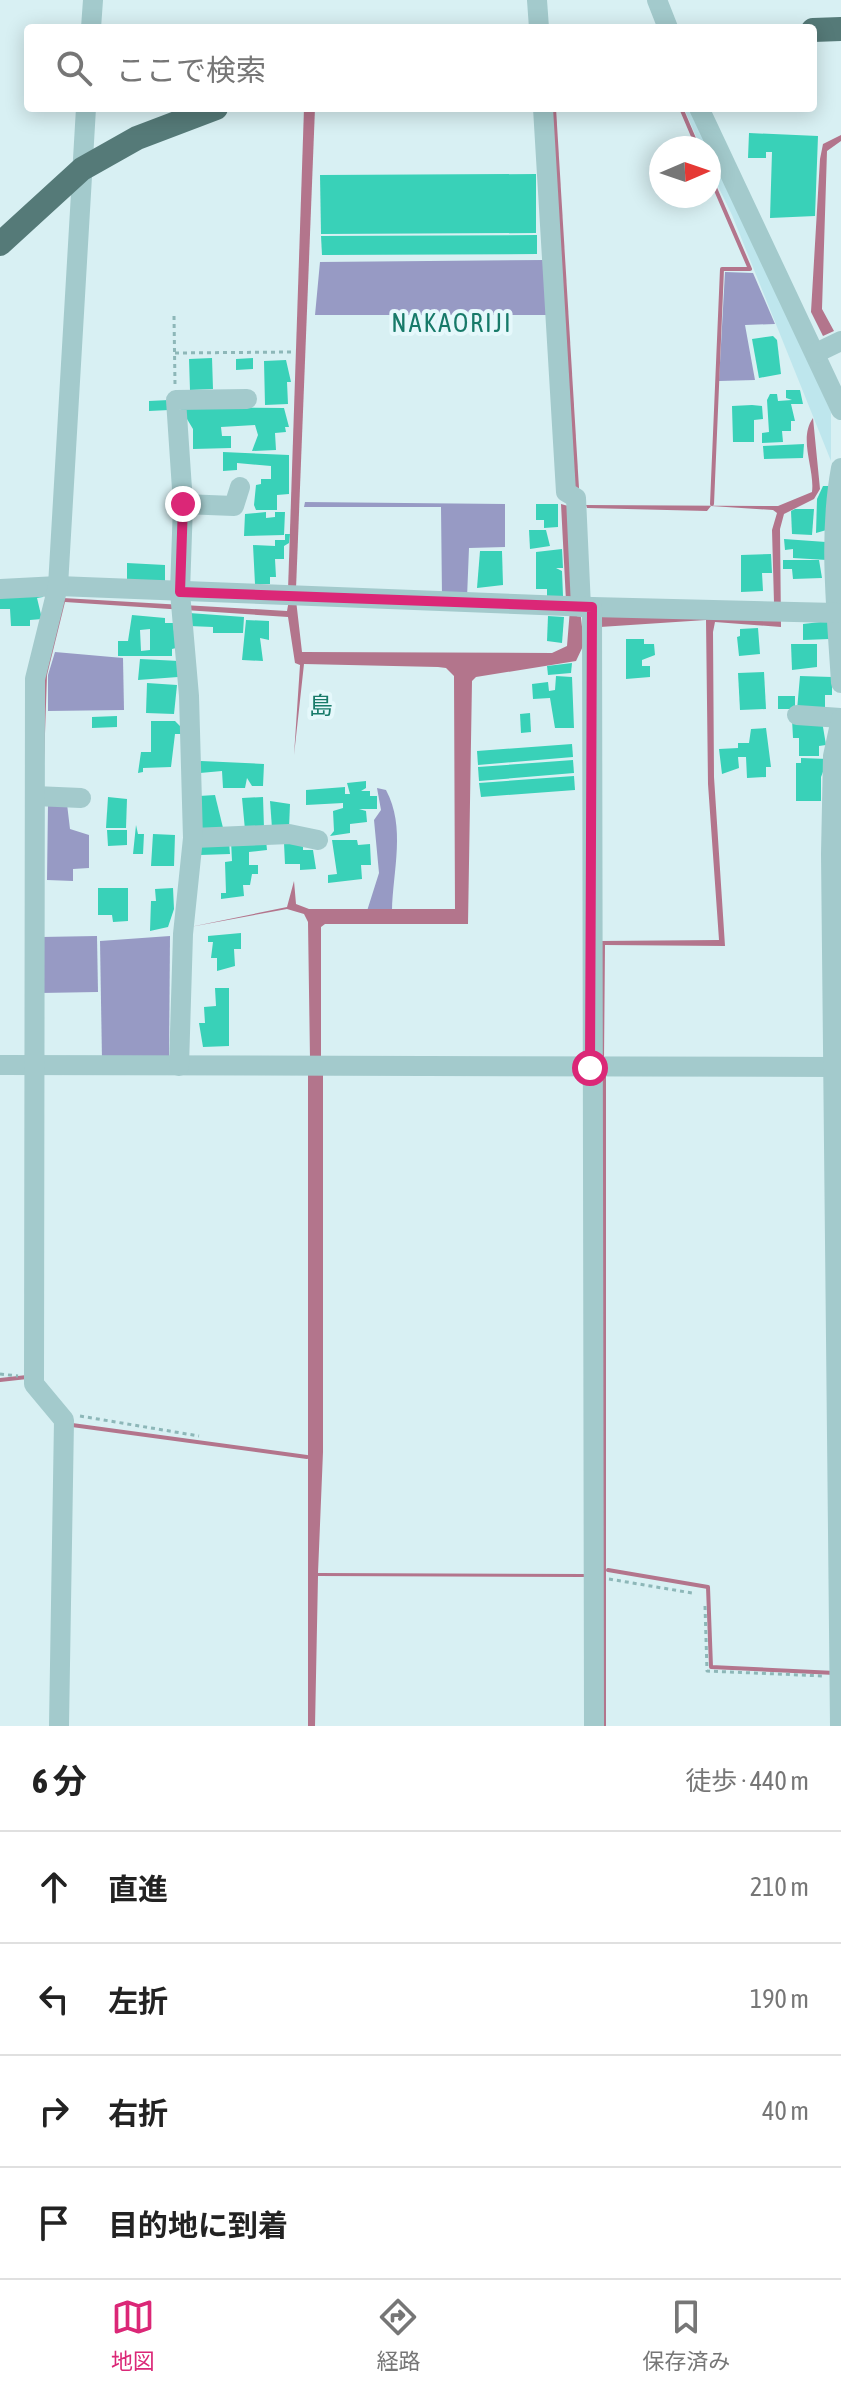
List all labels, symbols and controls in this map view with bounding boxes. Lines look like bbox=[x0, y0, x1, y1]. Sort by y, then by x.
search box bbox=[24, 24, 817, 112]
icon: search bbox=[52, 46, 96, 90]
text: ここで検索 bbox=[116, 53, 266, 87]
north arrow bbox=[649, 136, 721, 208]
district label: NAKAORIJI bbox=[391, 308, 513, 338]
route end bbox=[165, 486, 201, 522]
district label: 島 bbox=[309, 692, 333, 719]
route start bbox=[572, 1050, 608, 1086]
text: 6 分 bbox=[32, 1761, 87, 1800]
text: 徒歩 · 440 m bbox=[685, 1766, 809, 1796]
icon: ahead bbox=[32, 1865, 76, 1909]
text: 直進 bbox=[108, 1872, 168, 1906]
text: 210 m bbox=[750, 1872, 809, 1902]
icon: left bbox=[32, 1977, 76, 2021]
text: 左折 bbox=[108, 1984, 168, 2018]
text: 190 m bbox=[750, 1984, 809, 2014]
icon: right bbox=[32, 2089, 76, 2133]
text: 右折 bbox=[108, 2096, 168, 2130]
text: 40 m bbox=[762, 2096, 809, 2126]
icon: arrive bbox=[32, 2201, 76, 2245]
text: 目的地に到着 bbox=[108, 2208, 288, 2242]
tab: 地図 bbox=[111, 2295, 155, 2375]
tab: 経路 bbox=[376, 2295, 420, 2375]
tab: 保存済み bbox=[642, 2295, 730, 2375]

